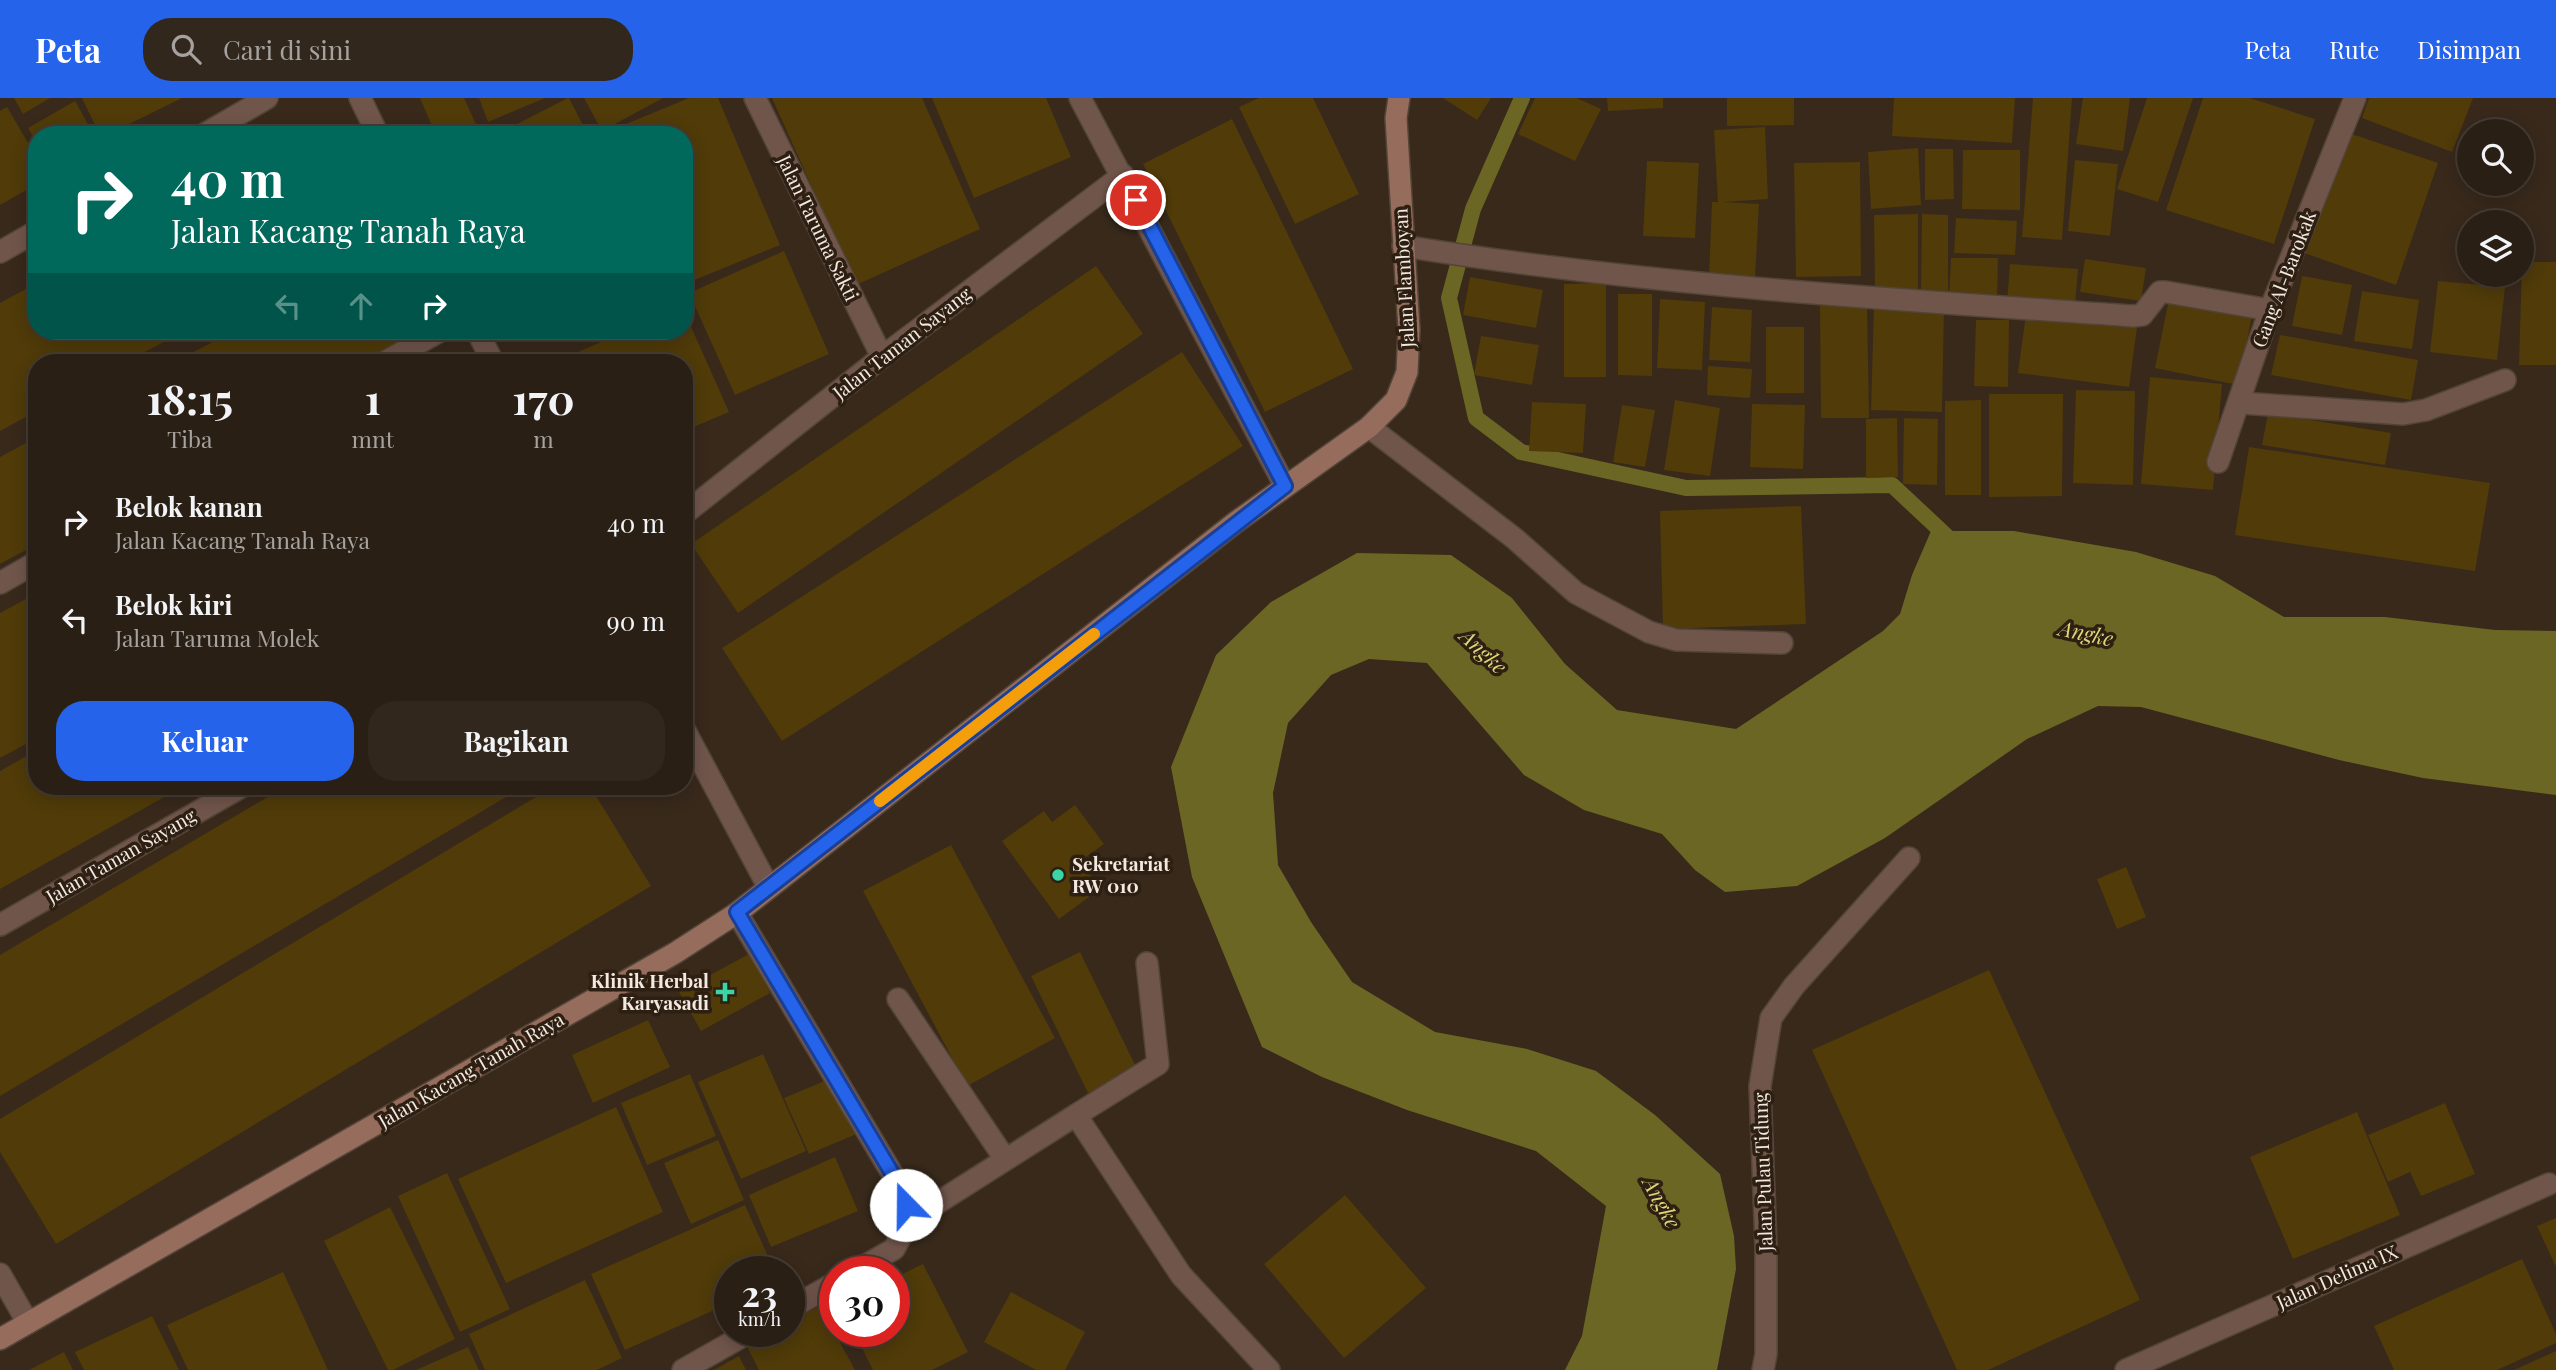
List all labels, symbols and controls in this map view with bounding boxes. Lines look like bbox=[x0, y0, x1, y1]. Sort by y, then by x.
search box bbox=[143, 18, 633, 81]
text: Peta bbox=[35, 27, 101, 71]
icon: search bbox=[167, 30, 205, 68]
text: Cari di sini bbox=[223, 32, 351, 67]
text: Peta bbox=[2245, 33, 2291, 65]
text: Rute bbox=[2329, 33, 2379, 65]
text: Disimpan bbox=[2417, 33, 2521, 65]
map controls bbox=[2457, 119, 2534, 287]
button: search bbox=[2457, 119, 2534, 196]
text: 40 m bbox=[171, 145, 284, 210]
street label: Jalan Taruma Sakti bbox=[772, 149, 866, 305]
icon: right bbox=[56, 154, 147, 245]
pin bbox=[1106, 170, 1166, 230]
icon: arrive bbox=[1117, 181, 1155, 219]
street label: Gang Al-Barokak bbox=[2245, 206, 2321, 351]
street label: Jalan Flamboyan bbox=[1386, 207, 1420, 350]
text: Jalan Kacang Tanah Raya bbox=[171, 208, 526, 251]
button: layers bbox=[2457, 210, 2534, 287]
street label: Jalan Taman Sayang bbox=[826, 280, 976, 405]
icon: left bbox=[269, 287, 307, 325]
icon: ahead bbox=[342, 287, 380, 325]
icon: right bbox=[415, 287, 453, 325]
text: 18:15 bbox=[146, 370, 233, 426]
text: 1 bbox=[365, 370, 381, 426]
text: 170 bbox=[512, 370, 575, 426]
text: Tiba bbox=[167, 423, 212, 454]
text: mnt bbox=[352, 423, 394, 454]
text: m bbox=[533, 423, 554, 454]
text: Belok kanan bbox=[115, 489, 263, 524]
icon: right bbox=[56, 503, 94, 541]
text: 40 m bbox=[607, 505, 665, 540]
text: Jalan Kacang Tanah Raya bbox=[115, 524, 370, 555]
text: Belok kiri bbox=[115, 587, 232, 622]
icon: left bbox=[56, 601, 94, 639]
text: 90 m bbox=[607, 603, 665, 638]
water label: Angke bbox=[2055, 612, 2116, 651]
water label: Angke bbox=[1453, 620, 1514, 679]
text: Jalan Taruma Molek bbox=[115, 622, 319, 653]
button: Keluar bbox=[56, 701, 354, 781]
button: Bagikan bbox=[368, 701, 665, 781]
street label: Jalan Taman Sayang bbox=[40, 802, 200, 909]
place label: Sekretariat RW 010 bbox=[1072, 850, 1170, 898]
marker: Sekretariat RW 010 bbox=[1050, 867, 1066, 883]
place label: Klinik Herbal Karyasadi bbox=[591, 967, 709, 1015]
marker: Klinik Herbal Karyasadi bbox=[715, 982, 735, 1002]
street label: Jalan Kacang Tanah Raya bbox=[372, 1005, 569, 1134]
street label: Jalan Pulau Tidung bbox=[1746, 1092, 1778, 1253]
position arrow bbox=[869, 1168, 943, 1242]
water label: Angke bbox=[1636, 1170, 1688, 1233]
street label: Jalan Delima IX bbox=[2271, 1238, 2401, 1315]
speed limit sign: 30 bbox=[819, 1256, 910, 1347]
text: 23 bbox=[742, 1269, 777, 1316]
text: km/h bbox=[738, 1307, 781, 1331]

